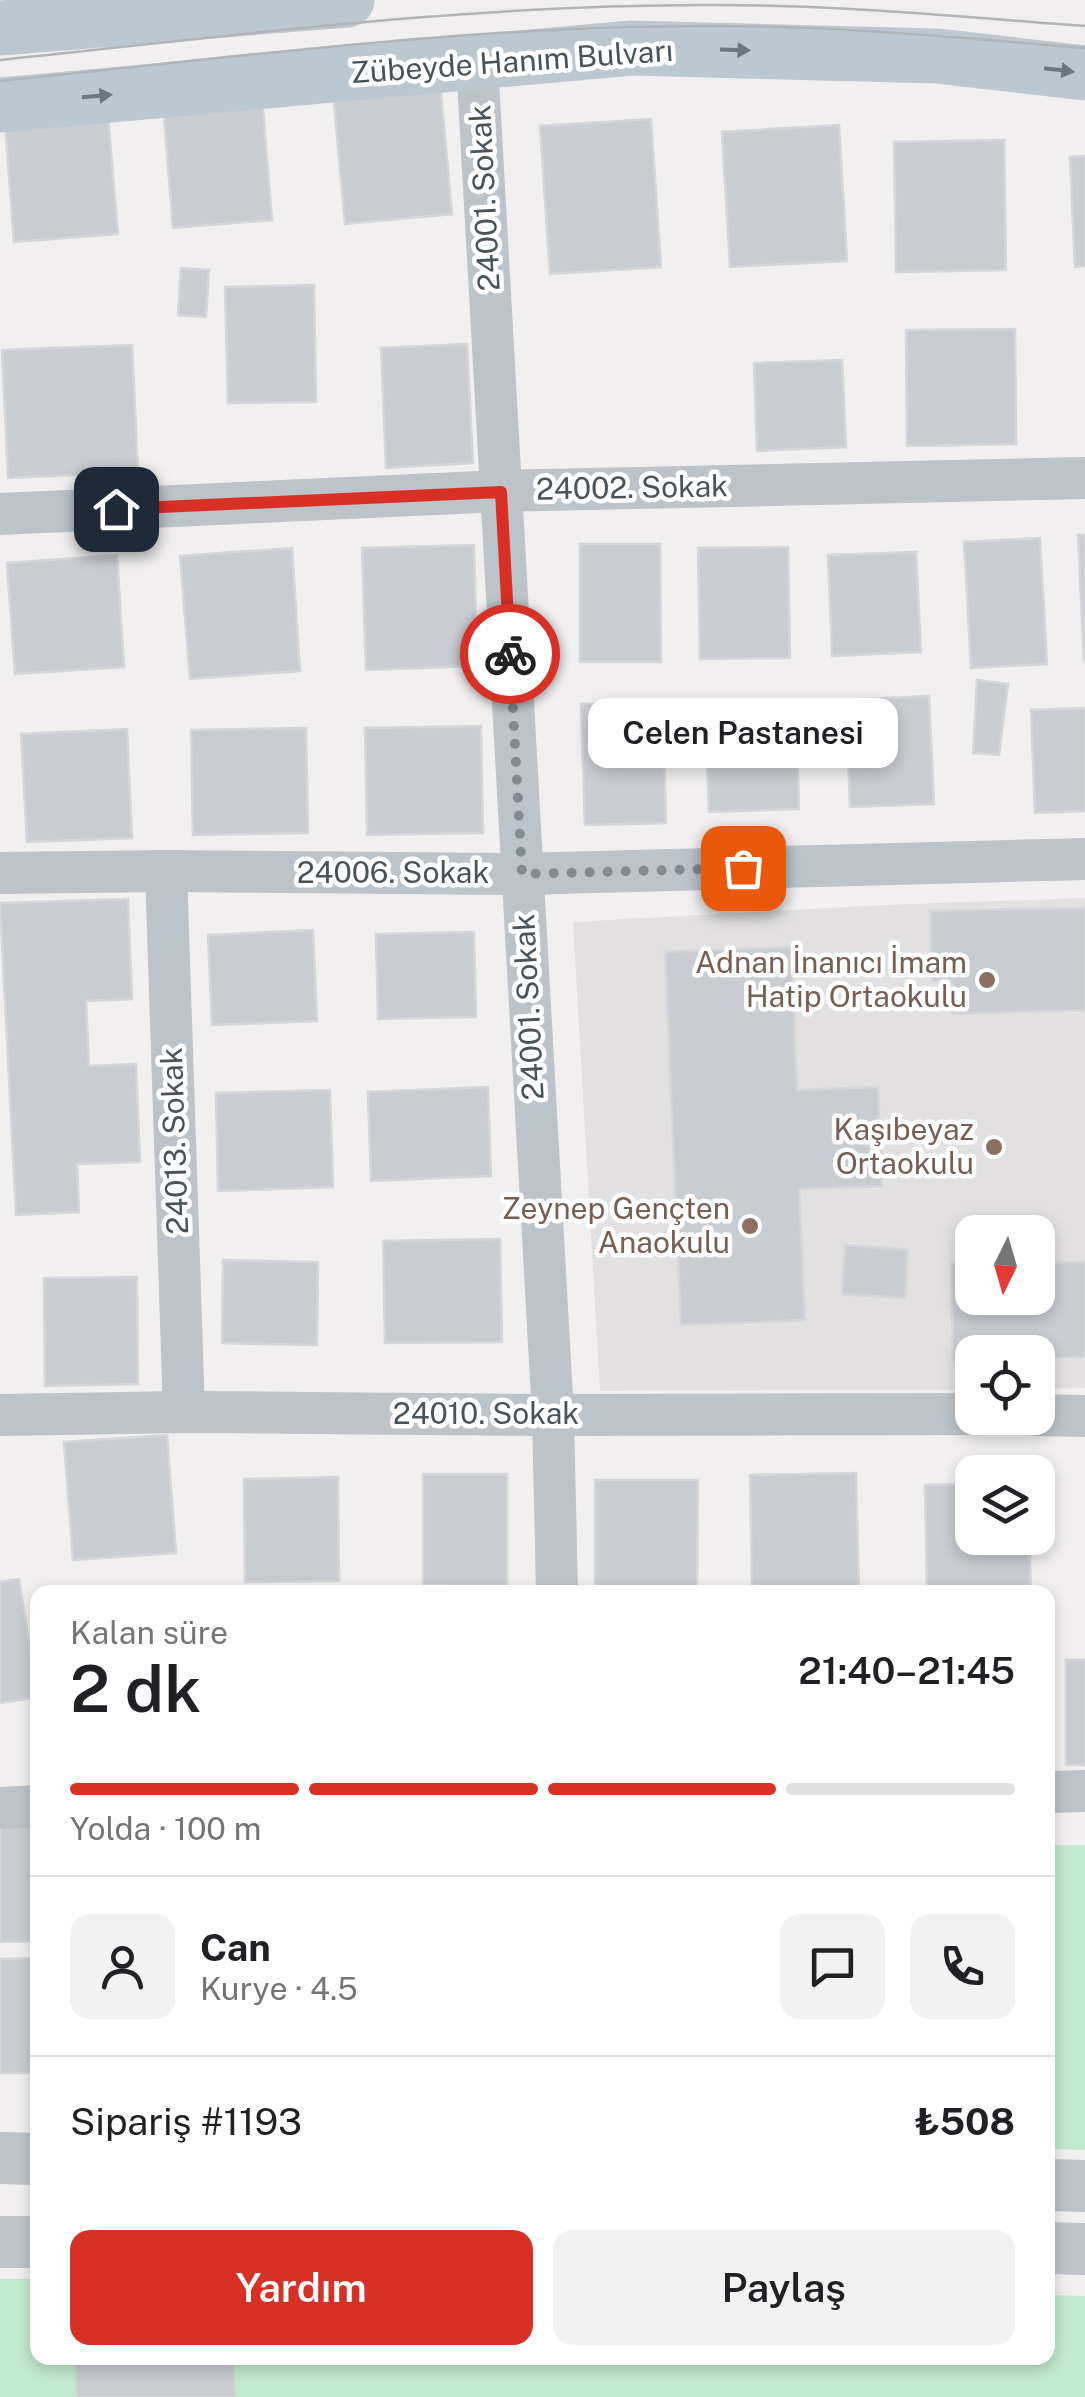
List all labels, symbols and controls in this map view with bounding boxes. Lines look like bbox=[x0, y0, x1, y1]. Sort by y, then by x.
street label: Zübeyde Hanım Bulvarı bbox=[350, 32, 674, 90]
one-way arrow bbox=[719, 43, 751, 59]
one-way arrow bbox=[1044, 62, 1075, 78]
one-way arrow bbox=[82, 88, 113, 104]
street label: 24001. Sokak bbox=[461, 104, 507, 292]
pin bbox=[74, 467, 159, 552]
street label: 24002. Sokak bbox=[536, 467, 728, 507]
icon: home bbox=[89, 482, 144, 537]
courier bbox=[460, 604, 560, 704]
icon: bike bbox=[483, 627, 538, 682]
callout: Celen Pastanesi bbox=[588, 698, 898, 768]
text: Celen Pastanesi bbox=[622, 714, 864, 751]
pin bbox=[701, 826, 786, 911]
icon: bag bbox=[716, 841, 771, 896]
street label: 24006. Sokak bbox=[297, 854, 489, 890]
street label: 24001. Sokak bbox=[505, 913, 551, 1101]
place label: Adnan İnanıcı İmam Hatip Ortaokulu bbox=[695, 944, 967, 1014]
marker: Adnan İnanıcı İmam Hatip Ortaokulu bbox=[976, 969, 998, 991]
street label: 24013. Sokak bbox=[153, 1047, 195, 1235]
place label: Kaşıbeyaz Ortaokulu bbox=[833, 1111, 974, 1181]
marker: Kaşıbeyaz Ortaokulu bbox=[983, 1136, 1005, 1158]
place label: Zeynep Gençten Anaokulu bbox=[502, 1190, 730, 1260]
marker: Zeynep Gençten Anaokulu bbox=[739, 1215, 761, 1237]
north arrow bbox=[955, 1215, 1055, 1315]
map controls bbox=[955, 1215, 1055, 1555]
button: locate bbox=[955, 1335, 1055, 1435]
street label: 24010. Sokak bbox=[393, 1395, 579, 1431]
button: layers bbox=[955, 1455, 1055, 1555]
text: Kalan süre bbox=[70, 1614, 228, 1651]
text: 21:40–21:45 bbox=[798, 1648, 1015, 1693]
text: 2 dk bbox=[70, 1650, 201, 1727]
text: Yolda · 100 m bbox=[70, 1810, 261, 1847]
button: person bbox=[70, 1914, 175, 2019]
button: chat bbox=[780, 1914, 885, 2019]
button: phone bbox=[910, 1914, 1015, 2019]
text: Can bbox=[200, 1925, 271, 1970]
text: Kurye · 4.5 bbox=[200, 1970, 358, 2007]
text: Sipariş #1193 bbox=[70, 2099, 302, 2144]
text: ₺508 bbox=[915, 2099, 1015, 2144]
button: Yardım bbox=[70, 2230, 533, 2345]
button: Paylaş bbox=[553, 2230, 1015, 2345]

